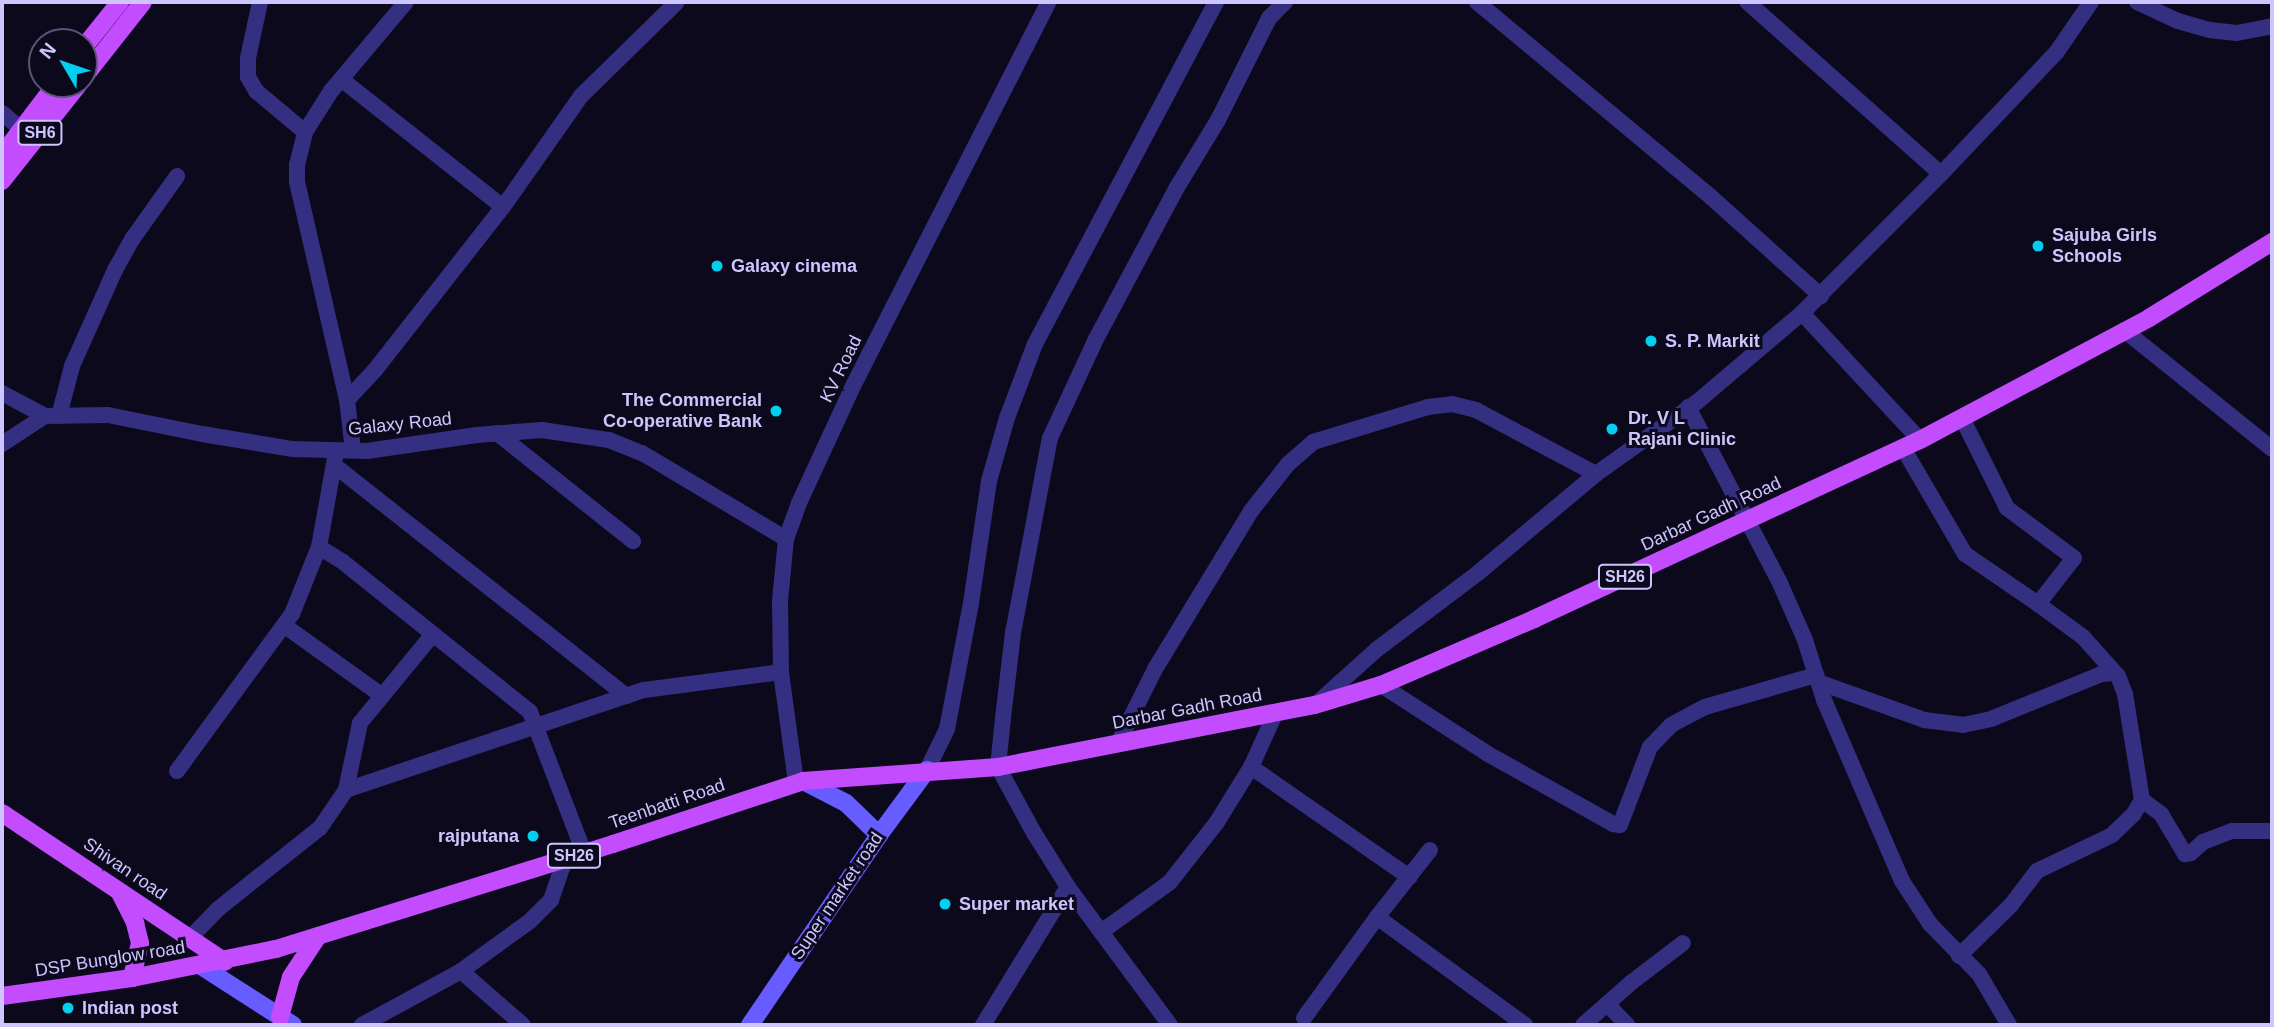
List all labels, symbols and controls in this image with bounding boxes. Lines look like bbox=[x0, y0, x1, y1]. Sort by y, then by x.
north arrow bbox=[28, 28, 98, 98]
text: N bbox=[35, 39, 60, 63]
road number: SH6 bbox=[17, 120, 63, 146]
place label: Sajuba Girls Schools bbox=[2052, 225, 2157, 268]
marker: Sajuba Girls Schools bbox=[2030, 238, 2046, 254]
place label: Galaxy cinema bbox=[731, 255, 857, 277]
marker: Galaxy cinema bbox=[709, 258, 725, 274]
place label: S. P. Markit bbox=[1665, 330, 1760, 352]
street label: KV Road bbox=[816, 332, 866, 406]
marker: S. P. Markit bbox=[1643, 333, 1659, 349]
place label: The Commercial Co-operative Bank bbox=[603, 390, 762, 432]
marker: The Commercial Co-operative Bank bbox=[768, 403, 784, 419]
street label: Galaxy Road bbox=[347, 408, 453, 440]
place label: Dr. V L Rajani Clinic bbox=[1628, 408, 1736, 450]
marker: Dr. V L Rajani Clinic bbox=[1602, 419, 1622, 439]
street label: Darbar Gadh Road bbox=[1638, 472, 1784, 556]
road number: SH26 bbox=[1597, 564, 1653, 590]
street label: Darbar Gadh Road bbox=[1110, 684, 1264, 734]
street label: Teenbatti Road bbox=[606, 774, 728, 834]
place label: rajputana bbox=[438, 825, 519, 847]
marker: rajputana bbox=[525, 828, 541, 844]
street label: Super market road bbox=[786, 828, 888, 964]
street label: Shivan road bbox=[79, 833, 171, 905]
road number: SH26 bbox=[546, 844, 602, 869]
place label: Super market bbox=[959, 893, 1074, 915]
marker: Super market bbox=[937, 896, 953, 912]
street label: DSP Bunglow road bbox=[33, 936, 187, 982]
place label: Indian post bbox=[82, 997, 178, 1019]
marker: Indian post bbox=[60, 1000, 76, 1016]

